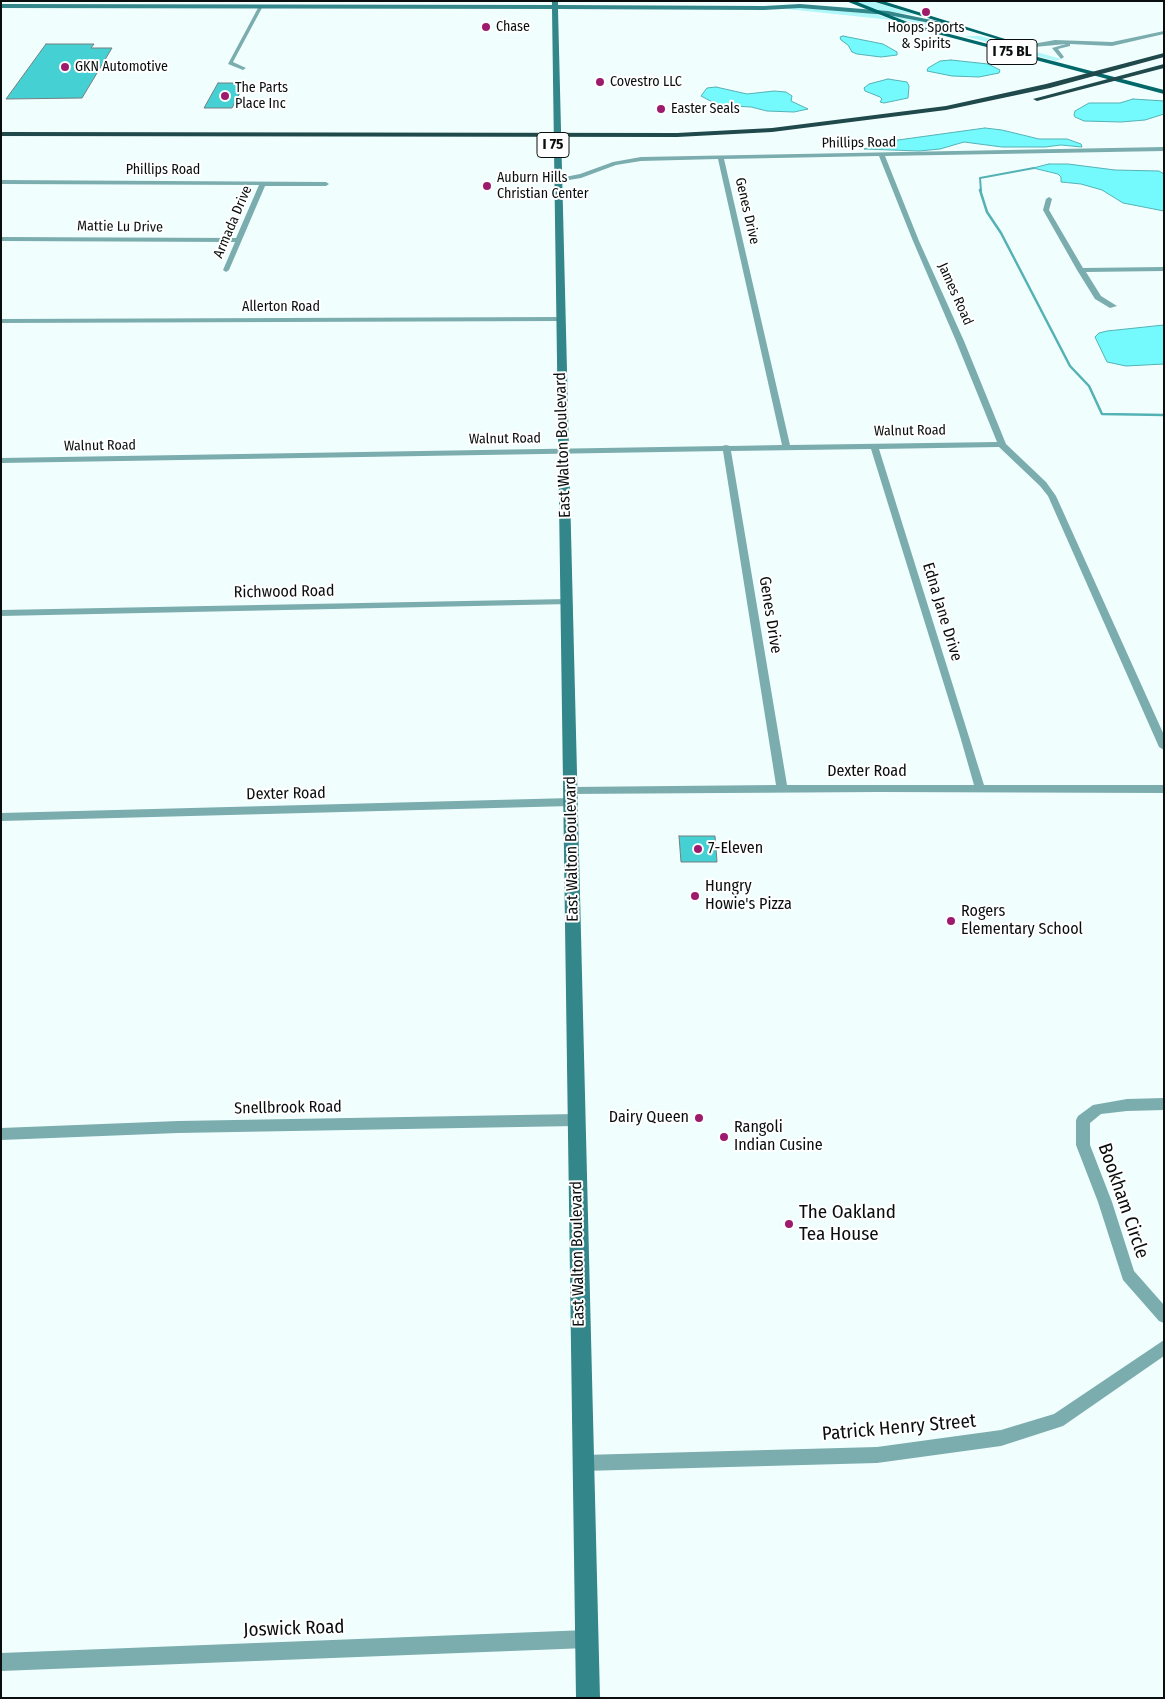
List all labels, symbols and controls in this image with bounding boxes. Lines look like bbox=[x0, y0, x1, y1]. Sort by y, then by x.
marker: Hoops Sports & Spirits bbox=[920, 6, 932, 18]
place label: Chase bbox=[496, 19, 530, 35]
place label: Hoops Sports & Spirits bbox=[887, 20, 965, 52]
marker: Chase bbox=[480, 21, 492, 33]
road number: I 75 BL bbox=[987, 40, 1037, 64]
place label: GKN Automotive bbox=[75, 59, 168, 75]
marker: GKN Automotive bbox=[59, 61, 71, 73]
place label: Covestro LLC bbox=[610, 74, 682, 90]
marker: Covestro LLC bbox=[594, 76, 606, 88]
place label: The Parts Place Inc bbox=[235, 80, 288, 112]
marker: The Parts Place Inc bbox=[219, 90, 231, 102]
place label: Easter Seals bbox=[671, 101, 740, 117]
marker: Easter Seals bbox=[655, 103, 667, 115]
road number: I 75 bbox=[537, 132, 569, 158]
street label: Phillips Road bbox=[822, 134, 896, 152]
street label: Phillips Road bbox=[126, 162, 200, 178]
place label: Auburn Hills Christian Center bbox=[497, 170, 589, 202]
street label: Genes Drive bbox=[731, 176, 763, 246]
marker: Auburn Hills Christian Center bbox=[481, 180, 493, 192]
street label: Armada Drive bbox=[210, 183, 256, 261]
street label: Mattie Lu Drive bbox=[77, 218, 163, 236]
street label: James Road bbox=[934, 260, 976, 328]
street label: Allerton Road bbox=[242, 299, 320, 315]
street label: East Walton Boulevard bbox=[551, 372, 575, 518]
street label: Walnut Road bbox=[874, 422, 946, 440]
street label: Walnut Road bbox=[469, 430, 541, 448]
street label: Walnut Road bbox=[64, 437, 136, 455]
street label: Edna Jane Drive bbox=[918, 560, 966, 664]
street label: Genes Drive bbox=[754, 575, 786, 655]
street label: Richwood Road bbox=[233, 582, 335, 602]
street label: Dexter Road bbox=[827, 762, 907, 782]
street label: East Walton Boulevard bbox=[561, 776, 583, 922]
street label: Dexter Road bbox=[246, 784, 326, 804]
place label: 7-Eleven bbox=[708, 839, 763, 859]
marker: 7-Eleven bbox=[692, 843, 704, 855]
place label: Hungry Howie's Pizza bbox=[705, 877, 792, 915]
marker: Hungry Howie's Pizza bbox=[689, 890, 701, 902]
place label: Rogers Elementary School bbox=[961, 902, 1083, 940]
marker: Rogers Elementary School bbox=[945, 915, 957, 927]
street label: Snellbrook Road bbox=[234, 1097, 342, 1119]
place label: Dairy Queen bbox=[609, 1108, 689, 1128]
marker: Dairy Queen bbox=[693, 1112, 705, 1124]
place label: Rangoli Indian Cusine bbox=[734, 1118, 823, 1156]
marker: Rangoli Indian Cusine bbox=[718, 1131, 730, 1143]
street label: Bookham Circle bbox=[1093, 1140, 1153, 1262]
street label: East Walton Boulevard bbox=[567, 1181, 589, 1327]
place label: The Oakland Tea House bbox=[799, 1202, 896, 1246]
marker: The Oakland Tea House bbox=[783, 1218, 795, 1230]
street label: Patrick Henry Street bbox=[821, 1410, 977, 1446]
street label: Joswick Road bbox=[243, 1616, 345, 1642]

